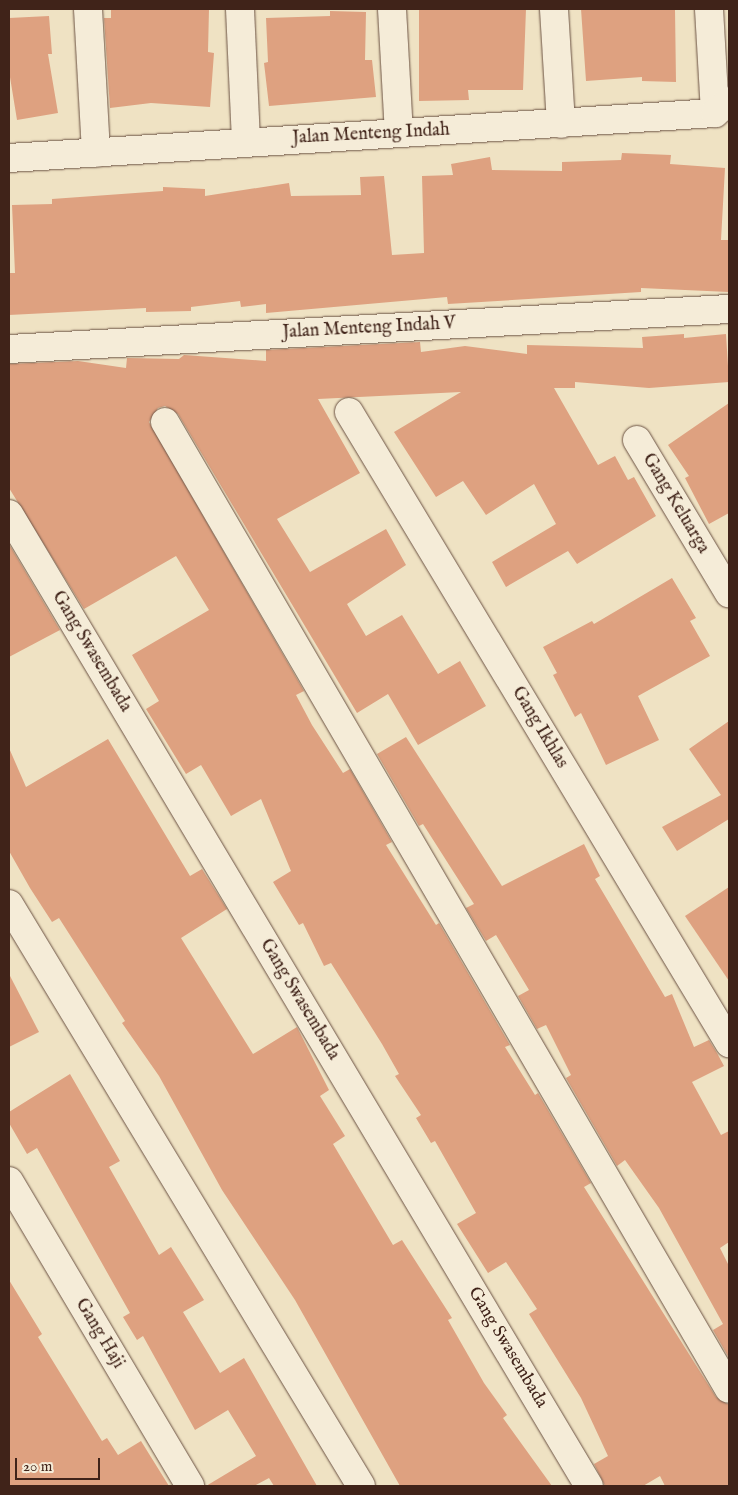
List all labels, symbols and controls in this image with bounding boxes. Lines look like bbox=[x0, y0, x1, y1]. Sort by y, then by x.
street label: Jalan Menteng Indah bbox=[292, 120, 450, 150]
street label: Jalan Menteng Indah V bbox=[282, 314, 456, 344]
street label: Gang Keluarga bbox=[637, 450, 713, 558]
street label: Gang Swasembada bbox=[46, 588, 136, 716]
street label: Gang Ikhlas bbox=[506, 683, 572, 773]
street label: Gang Swasembada bbox=[254, 936, 344, 1064]
street label: Gang Swasembada bbox=[462, 1284, 552, 1412]
street label: Gang Haji bbox=[70, 1295, 128, 1373]
scale bar bbox=[18, 1448, 102, 1480]
text: 20 m bbox=[23, 1457, 52, 1476]

